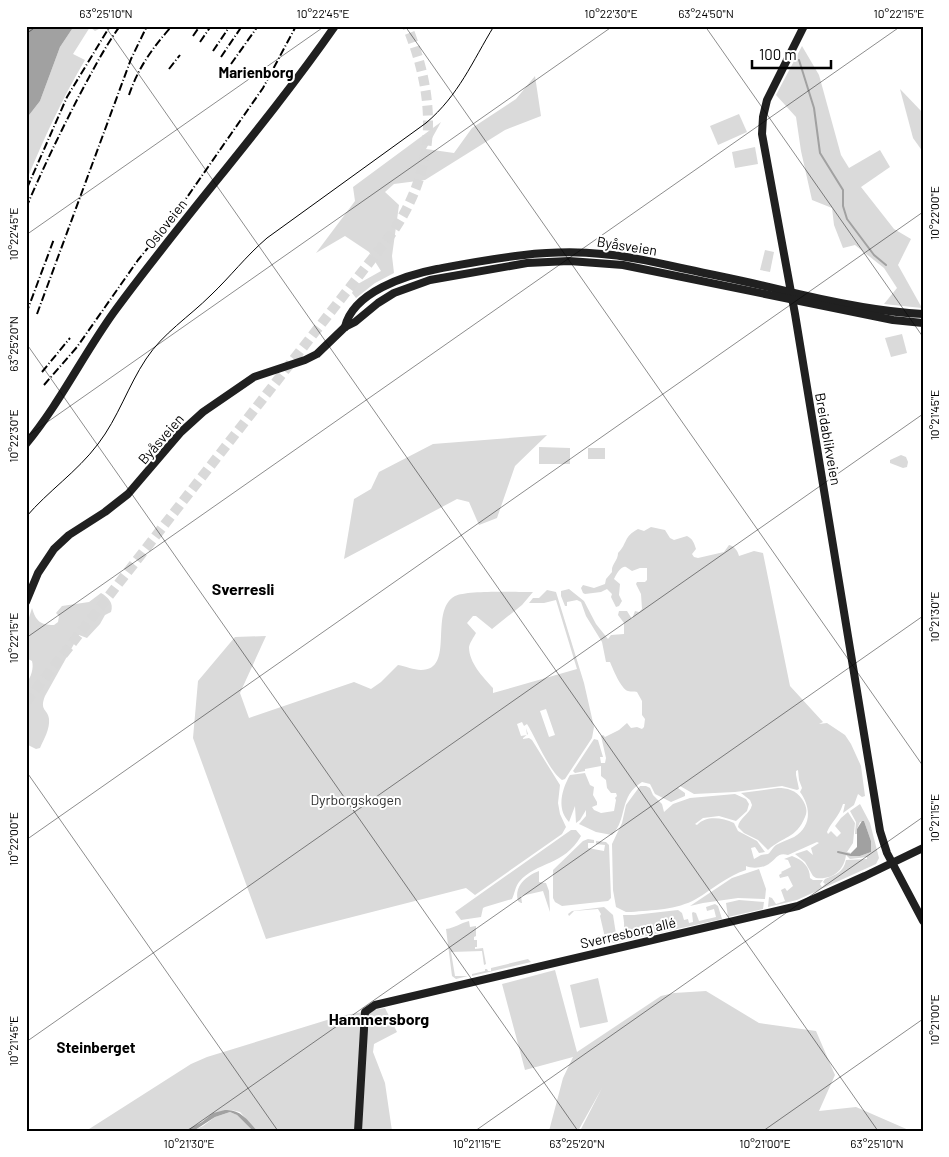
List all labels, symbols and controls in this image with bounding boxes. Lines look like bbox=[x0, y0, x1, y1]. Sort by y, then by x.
text: 63°25'10"N bbox=[79, 6, 133, 20]
text: 10°22'45"E bbox=[296, 6, 350, 20]
text: 10°22'30"E bbox=[584, 6, 638, 20]
text: 63°24'50"N bbox=[678, 6, 734, 20]
text: 10°22'15"E bbox=[874, 6, 924, 20]
scale bar bbox=[752, 38, 830, 70]
text: 100 m bbox=[759, 45, 797, 63]
district label: Marienborg bbox=[218, 63, 294, 81]
text: 10°22'00"E bbox=[927, 186, 941, 240]
street label: Osloveien bbox=[141, 195, 190, 252]
text: 10°22'45"E bbox=[6, 207, 20, 261]
street label: Byåsveien bbox=[596, 232, 658, 259]
text: 63°25'20"N bbox=[6, 316, 20, 372]
text: 10°21'45"E bbox=[927, 390, 941, 440]
street label: Breidablikveien bbox=[812, 391, 845, 486]
text: 10°22'30"E bbox=[6, 409, 20, 463]
street label: Byåsveien bbox=[134, 410, 187, 467]
district label: Sverresli bbox=[212, 579, 274, 598]
text: 10°21'30"E bbox=[927, 592, 941, 642]
text: 10°22'15"E bbox=[6, 613, 20, 663]
park label: Dyrborgskogen bbox=[310, 791, 402, 808]
text: 10°21'15"E bbox=[927, 794, 941, 842]
text: 10°22'00"E bbox=[6, 812, 20, 866]
street label: Sverresborg allé bbox=[578, 913, 677, 952]
text: 10°21'00"E bbox=[927, 994, 941, 1046]
district label: Hammersborg bbox=[329, 1009, 429, 1028]
text: 10°21'45"E bbox=[6, 1016, 20, 1066]
district label: Steinberget bbox=[57, 1038, 136, 1056]
text: 10°21'30"E bbox=[164, 1136, 214, 1150]
text: 10°21'15"E bbox=[453, 1136, 501, 1150]
text: 63°25'20"N bbox=[549, 1136, 605, 1150]
text: 10°21'00"E bbox=[739, 1136, 791, 1150]
text: 63°25'10"N bbox=[850, 1136, 904, 1150]

